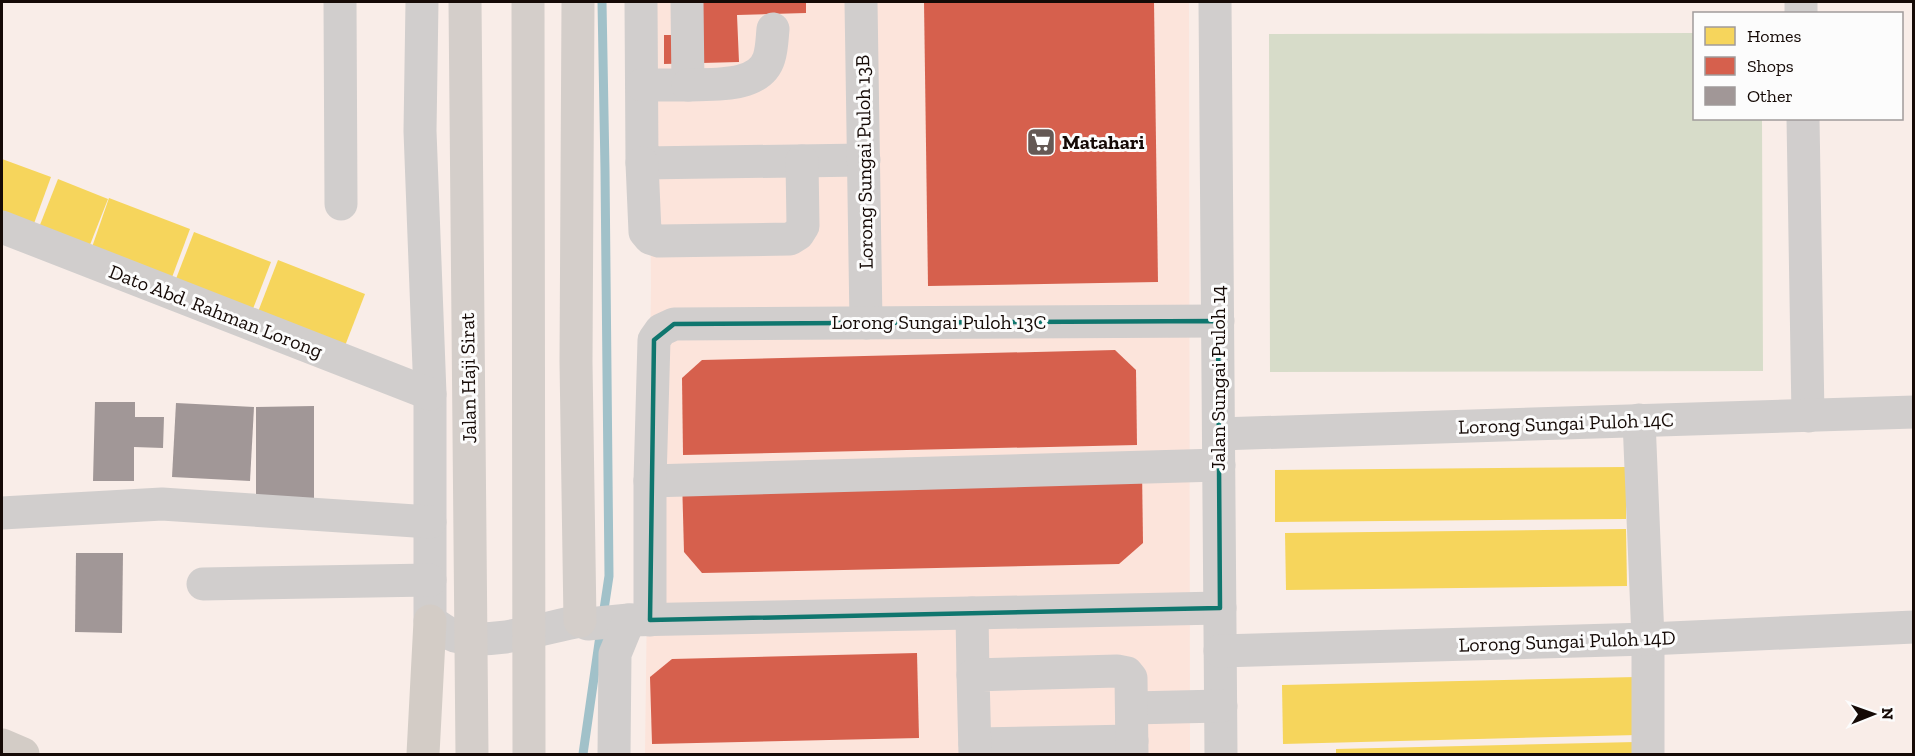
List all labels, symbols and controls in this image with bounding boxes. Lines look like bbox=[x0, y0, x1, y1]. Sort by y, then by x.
legend bbox=[1693, 12, 1903, 120]
text: Homes bbox=[1747, 25, 1801, 47]
street label: Lorong Sungai Puloh 13B bbox=[850, 55, 878, 269]
text: Shops bbox=[1747, 55, 1794, 77]
text: Other bbox=[1747, 85, 1793, 107]
supermarket icon: Matahari bbox=[1025, 126, 1057, 158]
place label: Matahari bbox=[1062, 130, 1145, 154]
street label: Dato Abd. Rahman Lorong bbox=[106, 259, 326, 363]
street label: Jalan Sungai Puloh 14 bbox=[1206, 285, 1230, 471]
street label: Lorong Sungai Puloh 13C bbox=[831, 310, 1047, 334]
street label: Jalan Haji Sirat bbox=[455, 312, 481, 444]
street label: Lorong Sungai Puloh 14C bbox=[1458, 407, 1674, 439]
street label: Lorong Sungai Puloh 14D bbox=[1458, 625, 1676, 657]
north arrow bbox=[1843, 684, 1903, 744]
text: N bbox=[1878, 707, 1897, 720]

